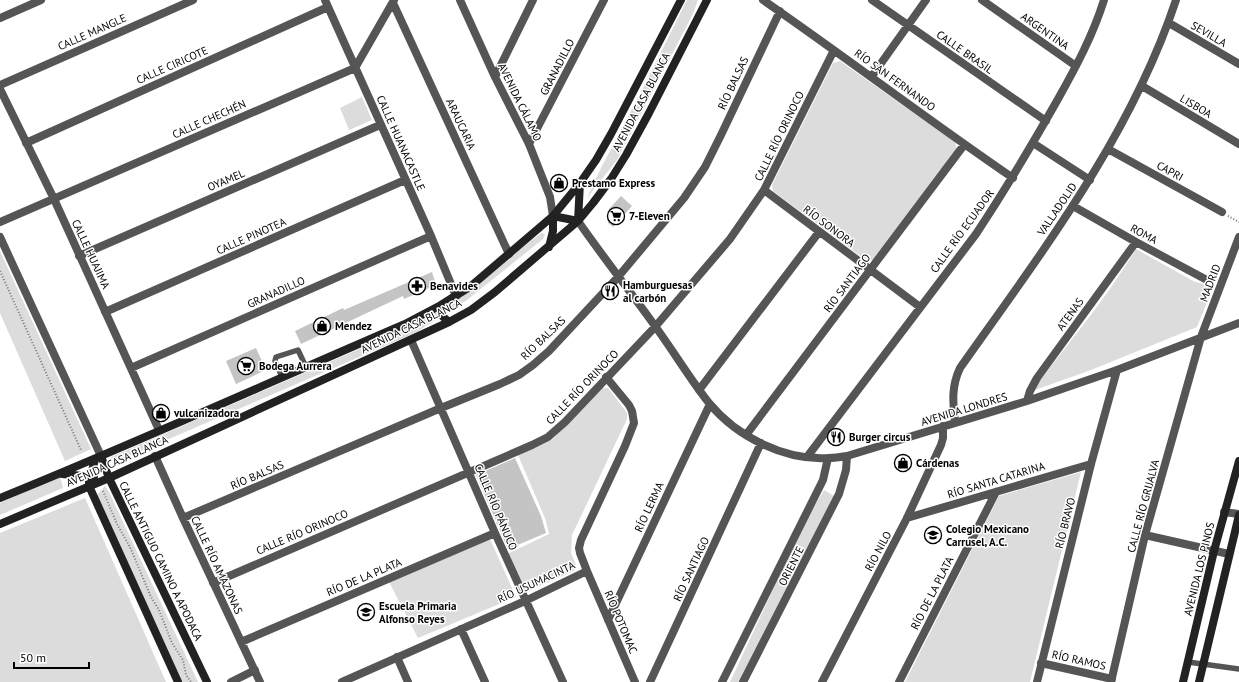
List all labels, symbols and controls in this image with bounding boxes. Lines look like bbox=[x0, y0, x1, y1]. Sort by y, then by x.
street label: ARGENTINA bbox=[1018, 9, 1072, 53]
street label: CALLE MANGLE bbox=[56, 11, 129, 53]
street label: SEVILLA bbox=[1189, 18, 1230, 50]
street label: CALLE BRASIL bbox=[934, 27, 996, 77]
street label: GRANADILLO bbox=[537, 36, 577, 98]
street label: CALLE CIRICOTE bbox=[134, 43, 210, 87]
street label: RÍO SAN FERNANDO bbox=[852, 46, 938, 114]
street label: AVENIDA CASA BLANCA bbox=[609, 50, 673, 154]
street label: RÍO BALSAS bbox=[715, 54, 751, 112]
street label: AVENIDA CÁLAMO bbox=[495, 61, 545, 143]
street label: CALLE RÍO ORINOCO bbox=[751, 89, 807, 183]
street label: LISBOA bbox=[1177, 91, 1215, 121]
street label: CALLE HUANACASTLE bbox=[374, 93, 428, 193]
street label: ARAUCARIA bbox=[443, 96, 479, 152]
street label: CALLE CHECHÉN bbox=[170, 97, 248, 141]
street label: CAPRI bbox=[1154, 158, 1186, 184]
street label: OYAMEL bbox=[205, 166, 247, 194]
shop icon: Prestamo Express bbox=[549, 173, 569, 193]
place label: Prestamo Express bbox=[572, 176, 655, 190]
street label: VALLADOLID bbox=[1034, 180, 1080, 239]
street label: CALLE RÍO ECUADOR bbox=[927, 186, 997, 276]
street label: RÍO SONORA bbox=[800, 202, 858, 250]
supermarket icon: 7-Eleven bbox=[606, 206, 626, 226]
place label: 7-Eleven bbox=[629, 209, 670, 223]
street label: CALLE PINOTEA bbox=[214, 214, 289, 258]
street label: CALLE HUAJIMA bbox=[69, 217, 113, 292]
street label: ROMA bbox=[1128, 221, 1160, 247]
street label: RÍO SANTIAGO bbox=[820, 251, 874, 315]
street label: MADRID bbox=[1196, 262, 1224, 304]
street label: GRANADILLO bbox=[245, 273, 307, 311]
pharmacy icon: Benavides bbox=[407, 276, 427, 296]
place label: Hamburguesas al carbón bbox=[623, 278, 693, 305]
place label: Benavides bbox=[430, 279, 478, 293]
restaurant icon: Hamburguesas al carbón bbox=[600, 281, 620, 301]
street label: AVENIDA CASA BLANCA bbox=[358, 295, 464, 356]
street label: ATENAS bbox=[1053, 295, 1087, 333]
street label: RÍO BALSAS bbox=[518, 313, 568, 363]
shop icon: Mendez bbox=[312, 316, 332, 336]
place label: Mendez bbox=[335, 319, 372, 333]
street label: CALLE RÍO ORINOCO bbox=[543, 347, 621, 427]
supermarket icon: Bodega Aurrera bbox=[236, 356, 256, 376]
place label: Bodega Aurrera bbox=[259, 359, 332, 373]
street label: AVENIDA LONDRES bbox=[919, 389, 1009, 429]
shop icon: vulcanizadora bbox=[151, 403, 171, 423]
place label: vulcanizadora bbox=[173, 406, 239, 420]
restaurant icon: Burger circus bbox=[826, 427, 846, 447]
place label: Burger circus bbox=[849, 430, 911, 444]
street label: AVENIDA CASA BLANCA bbox=[64, 432, 171, 490]
shop icon: Cárdenas bbox=[893, 453, 913, 473]
place label: Cárdenas bbox=[916, 456, 959, 470]
street label: RÍO BALSAS bbox=[228, 457, 286, 493]
street label: CALLE RÍO GRIJALVA bbox=[1124, 457, 1162, 554]
street label: RÍO SANTA CATARINA bbox=[946, 458, 1047, 501]
street label: CALLE RÍO PÁNUCO bbox=[471, 462, 521, 552]
street label: CALLE ANTIGUO CAMINO A APODACA bbox=[116, 479, 206, 643]
street label: RÍO LERMA bbox=[631, 479, 667, 534]
street label: RÍO BRAVO bbox=[1052, 496, 1078, 550]
street label: CALLE RÍO ORINOCO bbox=[254, 506, 350, 558]
street label: CALLE RÍO AMAZONAS bbox=[188, 514, 246, 617]
street label: AVENIDA LOS PINOS bbox=[1181, 521, 1217, 617]
place label: Colegio Mexicano Carrusel, A.C. bbox=[946, 522, 1029, 549]
school or university icon: Colegio Mexicano Carrusel, A.C. bbox=[923, 525, 943, 545]
street label: RÍO NILO bbox=[862, 529, 894, 573]
street label: RÍO SANTIAGO bbox=[670, 534, 712, 604]
street label: ORIENTE bbox=[775, 544, 807, 588]
street label: RÍO DE LA PLATA bbox=[908, 554, 957, 632]
street label: RÍO DE LA PLATA bbox=[324, 555, 404, 599]
street label: RÍO USUMACINTA bbox=[495, 558, 578, 606]
street label: RÍO POTOMAC bbox=[601, 588, 641, 656]
place label: Escuela Primaria Alfonso Reyes bbox=[379, 599, 457, 626]
school or university icon: Escuela Primaria Alfonso Reyes bbox=[356, 602, 376, 622]
scale bar bbox=[14, 644, 89, 670]
street label: RÍO RAMOS bbox=[1051, 647, 1108, 673]
text: 50 m bbox=[20, 650, 46, 665]

